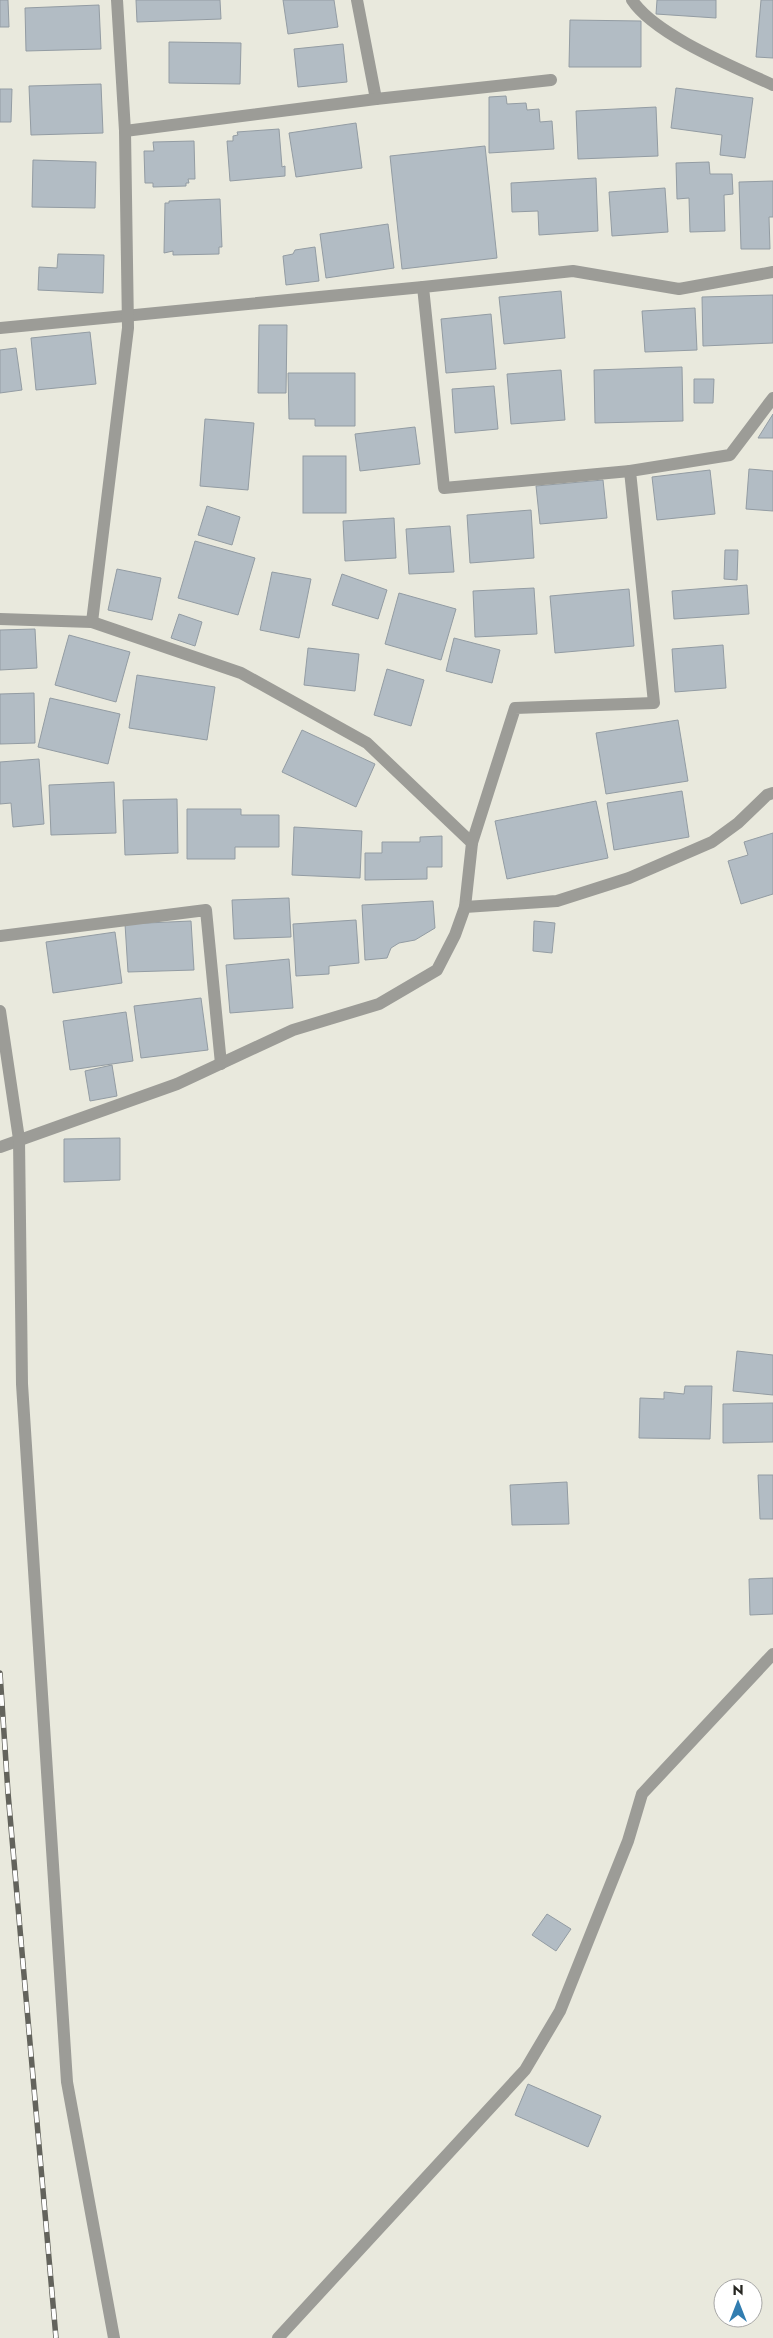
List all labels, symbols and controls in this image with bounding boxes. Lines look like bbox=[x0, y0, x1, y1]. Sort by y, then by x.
north arrow bbox=[713, 2278, 763, 2328]
text: N bbox=[732, 2280, 744, 2300]

